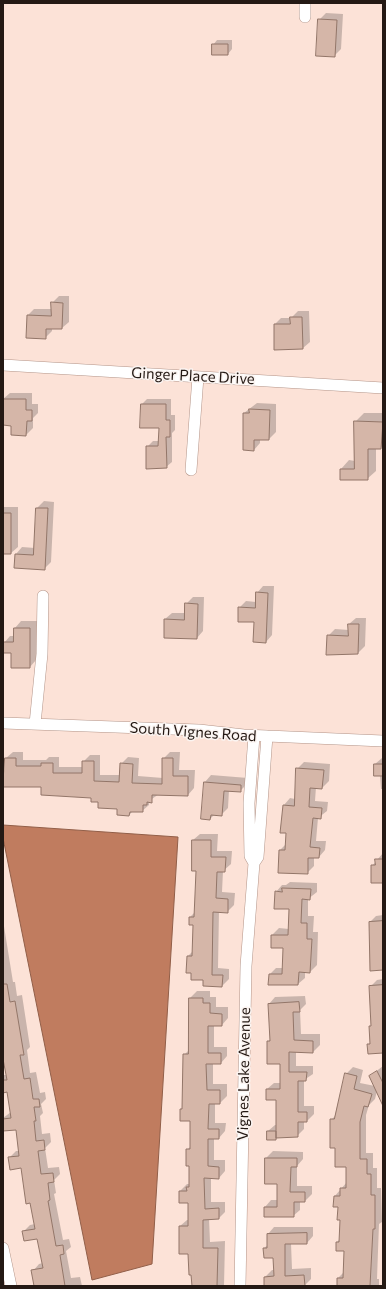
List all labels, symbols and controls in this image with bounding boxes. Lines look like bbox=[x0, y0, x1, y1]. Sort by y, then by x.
street label: Ginger Place Drive bbox=[131, 364, 255, 388]
street label: South Vignes Road bbox=[129, 719, 257, 745]
street label: Vignes Lake Avenue bbox=[234, 1007, 254, 1141]

